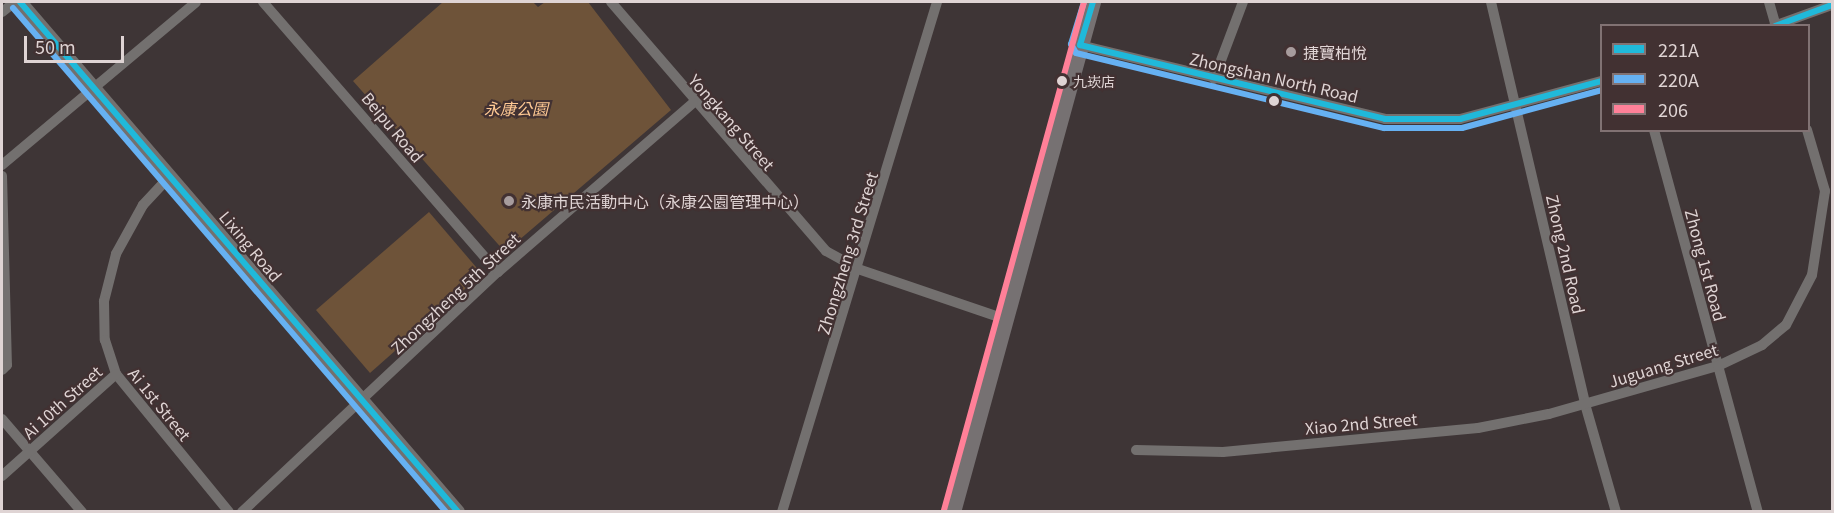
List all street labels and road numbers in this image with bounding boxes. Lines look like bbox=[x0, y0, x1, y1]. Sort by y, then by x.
street label: Zhongshan North Road bbox=[1188, 48, 1360, 106]
street label: Yongkang Street bbox=[685, 70, 779, 174]
street label: Beipu Road bbox=[358, 88, 428, 166]
street label: Zhongzheng 3rd Street bbox=[813, 169, 881, 337]
street label: Zhong 2nd Road bbox=[1543, 192, 1589, 316]
street label: Lixing Road bbox=[216, 207, 286, 285]
street label: Zhong 1st Road bbox=[1682, 207, 1730, 323]
street label: Zhongzheng 5th Street bbox=[387, 228, 523, 358]
street label: Juguang Street bbox=[1606, 339, 1720, 391]
street label: Ai 10th Street bbox=[19, 362, 105, 442]
street label: Ai 1st Street bbox=[125, 364, 195, 444]
street label: Xiao 2nd Street bbox=[1304, 409, 1418, 437]

